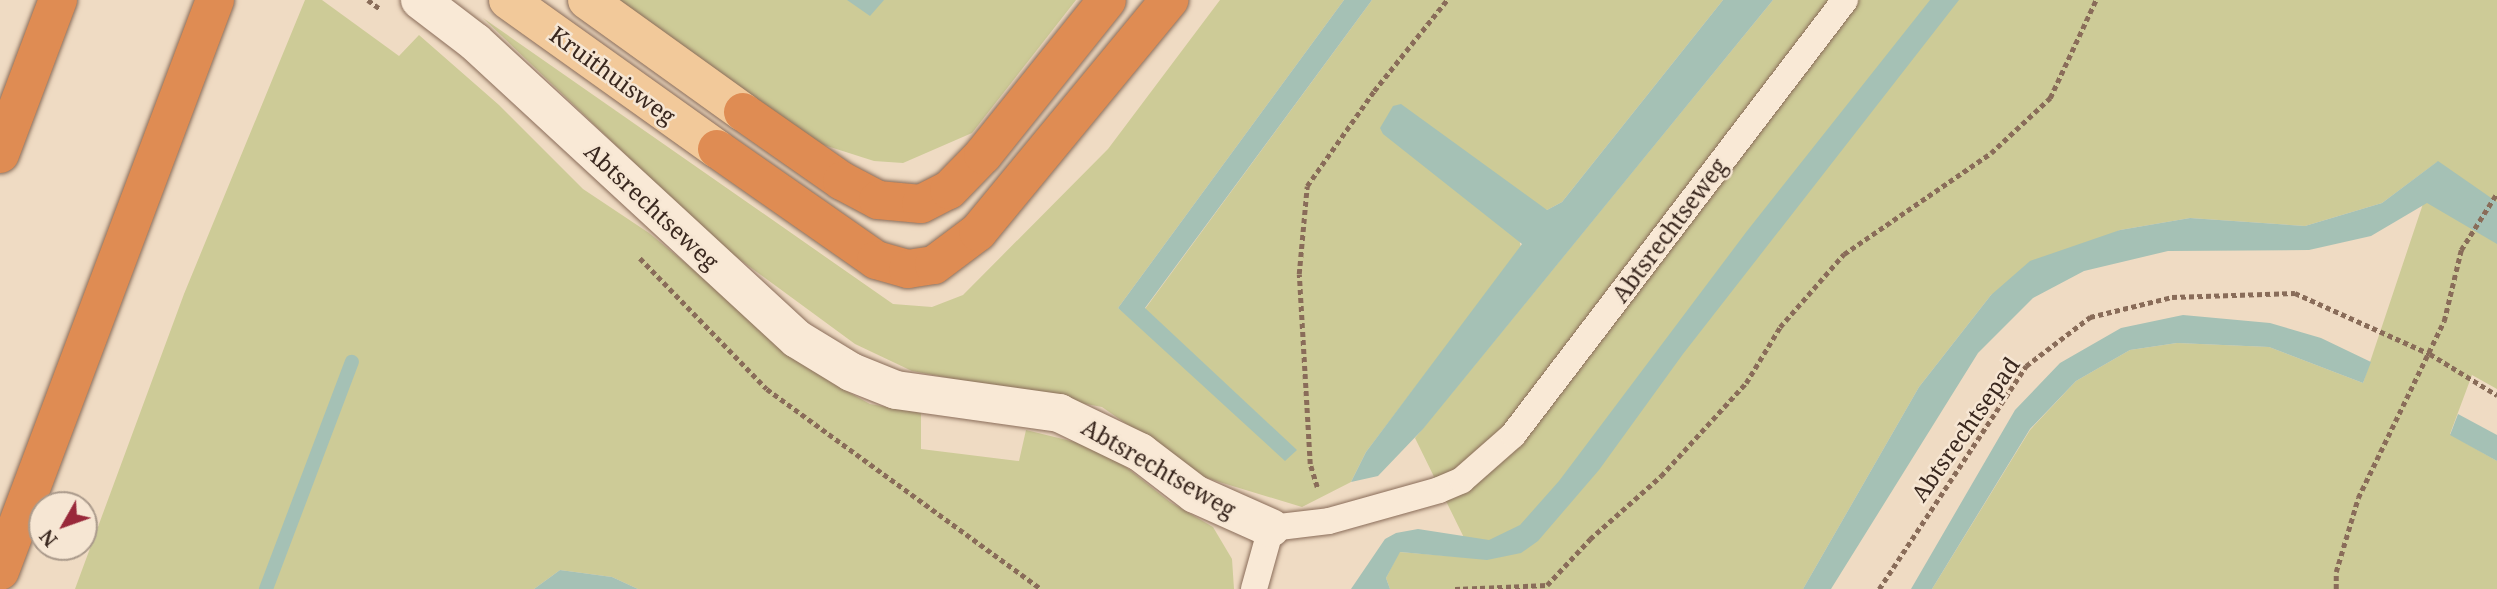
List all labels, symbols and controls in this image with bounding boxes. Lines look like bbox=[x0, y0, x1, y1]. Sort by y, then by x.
street label: Kruithuisweg bbox=[545, 20, 681, 130]
street label: Abtsrechtseweg bbox=[579, 137, 725, 275]
street label: Abtsrechtseweg bbox=[1606, 153, 1732, 307]
street label: Abtsrechtsepad bbox=[1905, 352, 2025, 506]
street label: Abtsrechtseweg bbox=[1077, 413, 1241, 523]
north arrow bbox=[28, 491, 98, 561]
text: N bbox=[34, 524, 63, 552]

